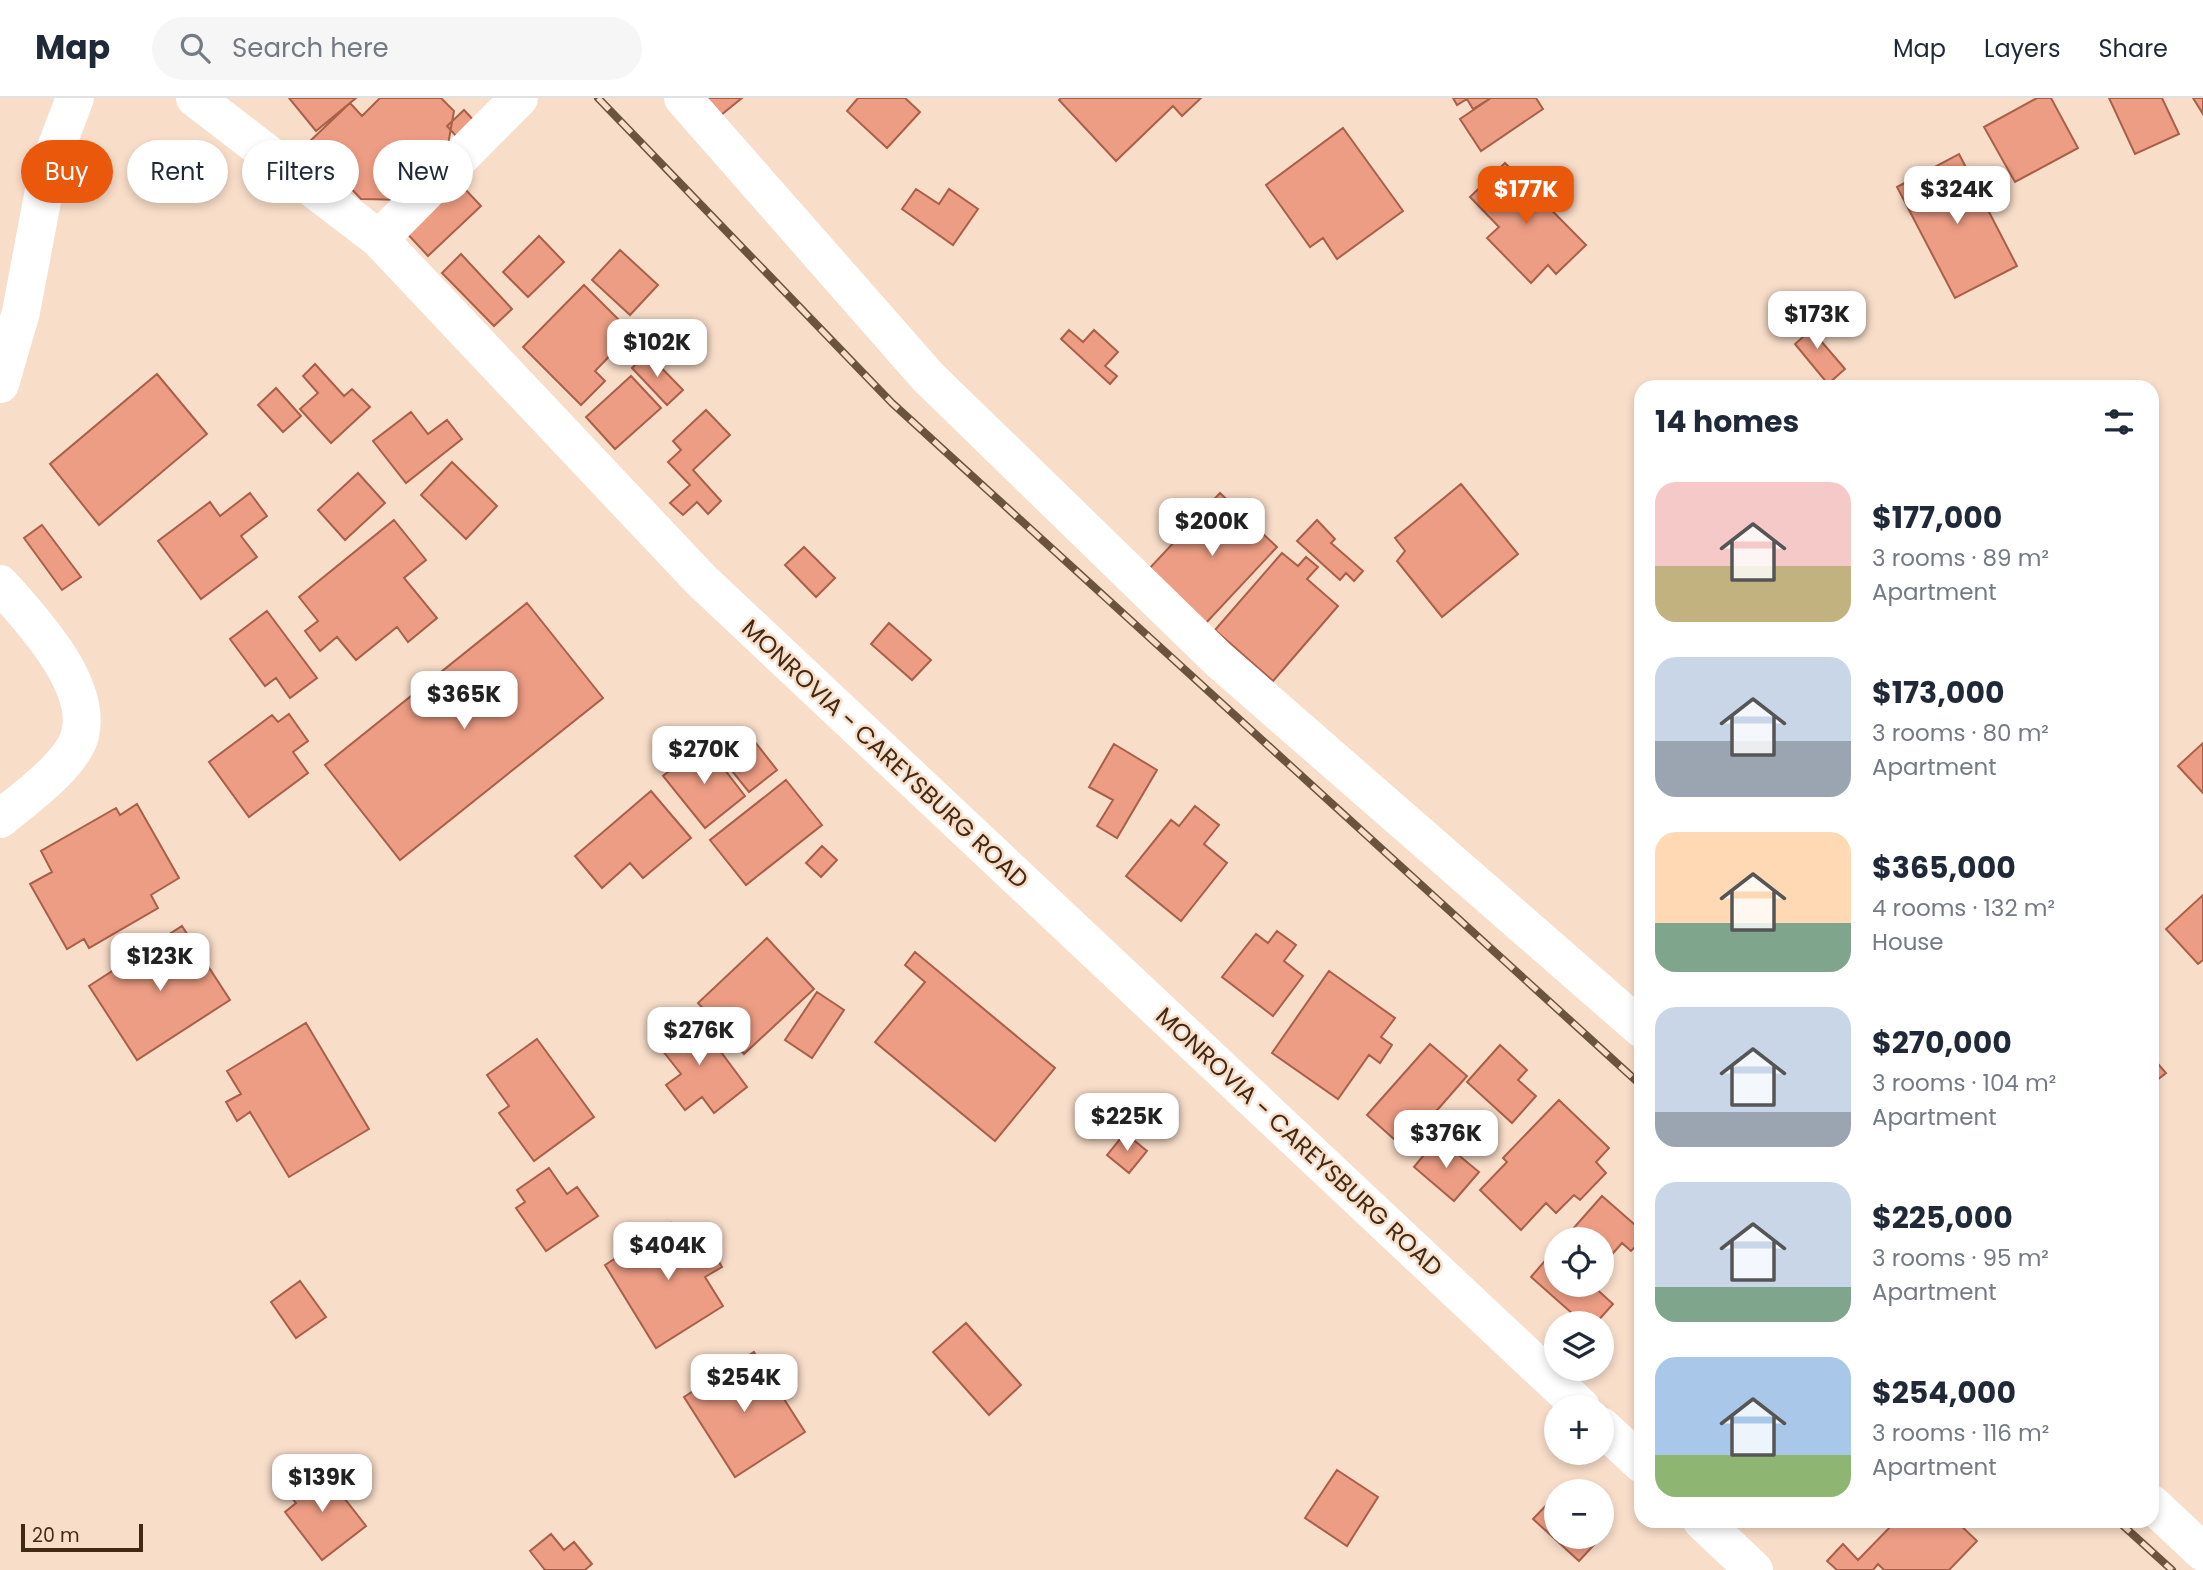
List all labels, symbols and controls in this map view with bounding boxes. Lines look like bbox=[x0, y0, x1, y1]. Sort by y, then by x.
search box bbox=[152, 17, 642, 80]
text: Map bbox=[35, 24, 110, 71]
icon: search bbox=[176, 29, 214, 67]
text: Search here bbox=[232, 30, 389, 66]
text: Map bbox=[1893, 32, 1946, 65]
text: Layers bbox=[1984, 32, 2060, 65]
text: Share bbox=[2098, 32, 2168, 65]
chip: Buy bbox=[21, 140, 113, 203]
chip: Rent bbox=[127, 140, 228, 203]
chip: Filters bbox=[242, 140, 359, 203]
chip: New bbox=[373, 140, 473, 203]
pin: $177K bbox=[1477, 166, 1575, 226]
pin: $324K bbox=[1908, 166, 2006, 226]
text: $177K bbox=[1494, 173, 1558, 205]
text: $324K bbox=[1920, 173, 1994, 205]
pin: $173K bbox=[1768, 292, 1866, 351]
text: $173K bbox=[1784, 298, 1850, 330]
pin: $102K bbox=[608, 320, 706, 379]
text: $102K bbox=[623, 326, 691, 358]
text: 14 homes bbox=[1655, 400, 1799, 443]
icon: filters bbox=[2100, 403, 2138, 441]
text: $177,000 bbox=[1872, 496, 2002, 539]
pin: $200K bbox=[1163, 498, 1261, 558]
text: $200K bbox=[1175, 505, 1249, 537]
icon: home bbox=[1711, 510, 1795, 594]
text: 3 rooms · 89 m² bbox=[1872, 542, 2049, 574]
text: Apartment bbox=[1872, 576, 1997, 608]
street label: MONROVIA - CAREYSBURG ROAD bbox=[735, 612, 1036, 896]
text: $173,000 bbox=[1872, 671, 2005, 714]
pin: $365K bbox=[415, 672, 513, 731]
text: $365K bbox=[427, 678, 501, 710]
icon: home bbox=[1711, 685, 1795, 769]
text: 3 rooms · 80 m² bbox=[1872, 717, 2049, 749]
pin: $270K bbox=[655, 726, 753, 786]
text: $270K bbox=[668, 733, 740, 765]
text: Apartment bbox=[1872, 751, 1997, 783]
text: $365,000 bbox=[1872, 846, 2016, 889]
icon: home bbox=[1711, 860, 1795, 944]
text: 4 rooms · 132 m² bbox=[1872, 892, 2055, 924]
text: House bbox=[1872, 926, 1944, 958]
pin: $123K bbox=[111, 934, 209, 993]
text: $123K bbox=[127, 940, 193, 972]
street label: MONROVIA - CAREYSBURG ROAD bbox=[1149, 1000, 1450, 1284]
pin: $276K bbox=[650, 1007, 748, 1067]
text: $276K bbox=[663, 1014, 735, 1046]
text: $270,000 bbox=[1872, 1021, 2012, 1064]
icon: home bbox=[1711, 1035, 1795, 1119]
text: 3 rooms · 104 m² bbox=[1872, 1067, 2056, 1099]
pin: $225K bbox=[1078, 1094, 1176, 1153]
text: $225K bbox=[1091, 1100, 1163, 1132]
text: Apartment bbox=[1872, 1101, 1997, 1133]
pin: $376K bbox=[1397, 1110, 1495, 1170]
text: $376K bbox=[1410, 1117, 1482, 1149]
text: $225,000 bbox=[1872, 1196, 2013, 1239]
icon: home bbox=[1711, 1210, 1795, 1294]
pin: $404K bbox=[619, 1222, 717, 1282]
map controls bbox=[1544, 1227, 1614, 1549]
button: locate bbox=[1544, 1227, 1614, 1297]
text: $404K bbox=[629, 1229, 707, 1261]
text: 3 rooms · 95 m² bbox=[1872, 1242, 2049, 1274]
text: Apartment bbox=[1872, 1276, 1997, 1308]
button: layers bbox=[1544, 1311, 1614, 1381]
pin: $254K bbox=[695, 1354, 793, 1414]
text: $254K bbox=[707, 1361, 781, 1393]
text: $254,000 bbox=[1872, 1371, 2016, 1414]
icon: home bbox=[1711, 1385, 1795, 1469]
button: + bbox=[1544, 1395, 1614, 1465]
text: 3 rooms · 116 m² bbox=[1872, 1417, 2049, 1449]
text: Apartment bbox=[1872, 1451, 1997, 1483]
pin: $139K bbox=[273, 1454, 371, 1514]
text: $139K bbox=[288, 1461, 356, 1493]
button: − bbox=[1544, 1479, 1614, 1549]
scale bar bbox=[21, 1521, 144, 1553]
text: 20 m bbox=[32, 1522, 80, 1549]

